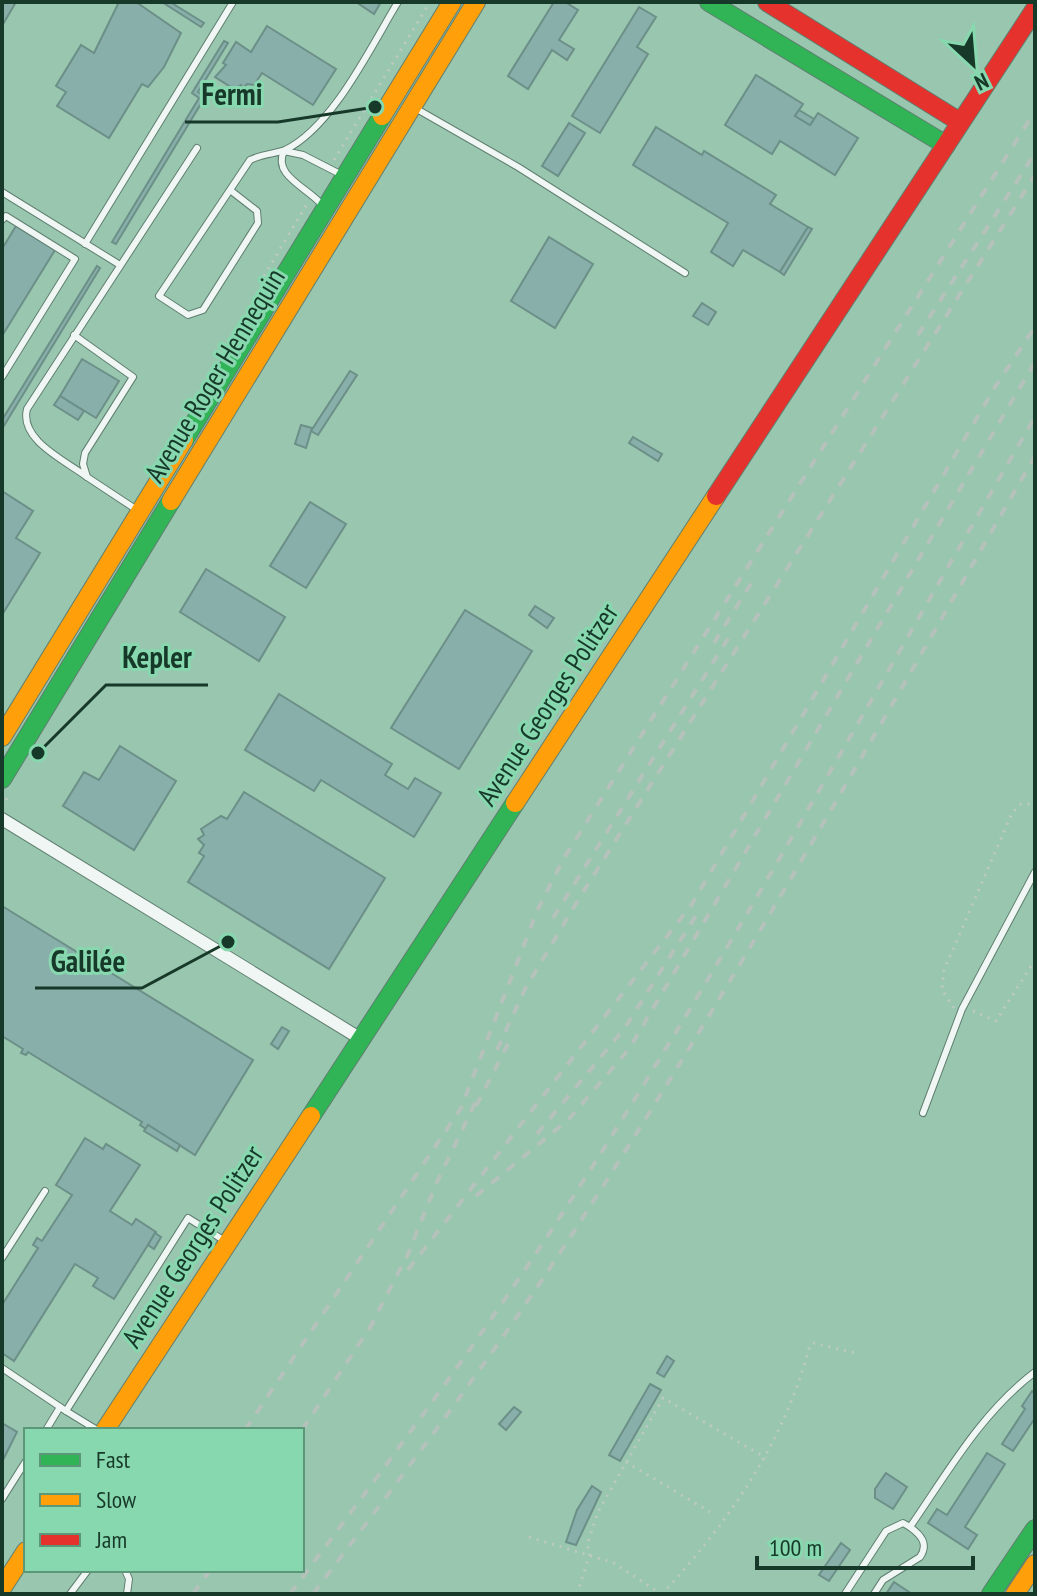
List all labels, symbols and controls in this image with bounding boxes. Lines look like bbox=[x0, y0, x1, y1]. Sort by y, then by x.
north arrow bbox=[933, 24, 1013, 104]
text: N bbox=[970, 67, 993, 97]
callout: Fermi bbox=[185, 68, 278, 122]
text: Fermi bbox=[202, 74, 262, 113]
street label: Avenue Roger Hennequin bbox=[135, 261, 293, 489]
street label: Avenue Georges Politzer bbox=[468, 596, 626, 812]
callout: Kepler bbox=[106, 631, 208, 685]
text: Kepler bbox=[122, 637, 192, 676]
callout: Galilée bbox=[35, 934, 142, 988]
text: Galilée bbox=[51, 941, 125, 980]
street label: Avenue Georges Politzer bbox=[113, 1138, 271, 1354]
legend bbox=[24, 1428, 304, 1572]
text: Fast bbox=[96, 1444, 131, 1475]
text: Slow bbox=[96, 1484, 137, 1515]
scale bar bbox=[757, 1520, 973, 1570]
text: Jam bbox=[95, 1524, 127, 1555]
text: 100 m bbox=[769, 1532, 822, 1563]

